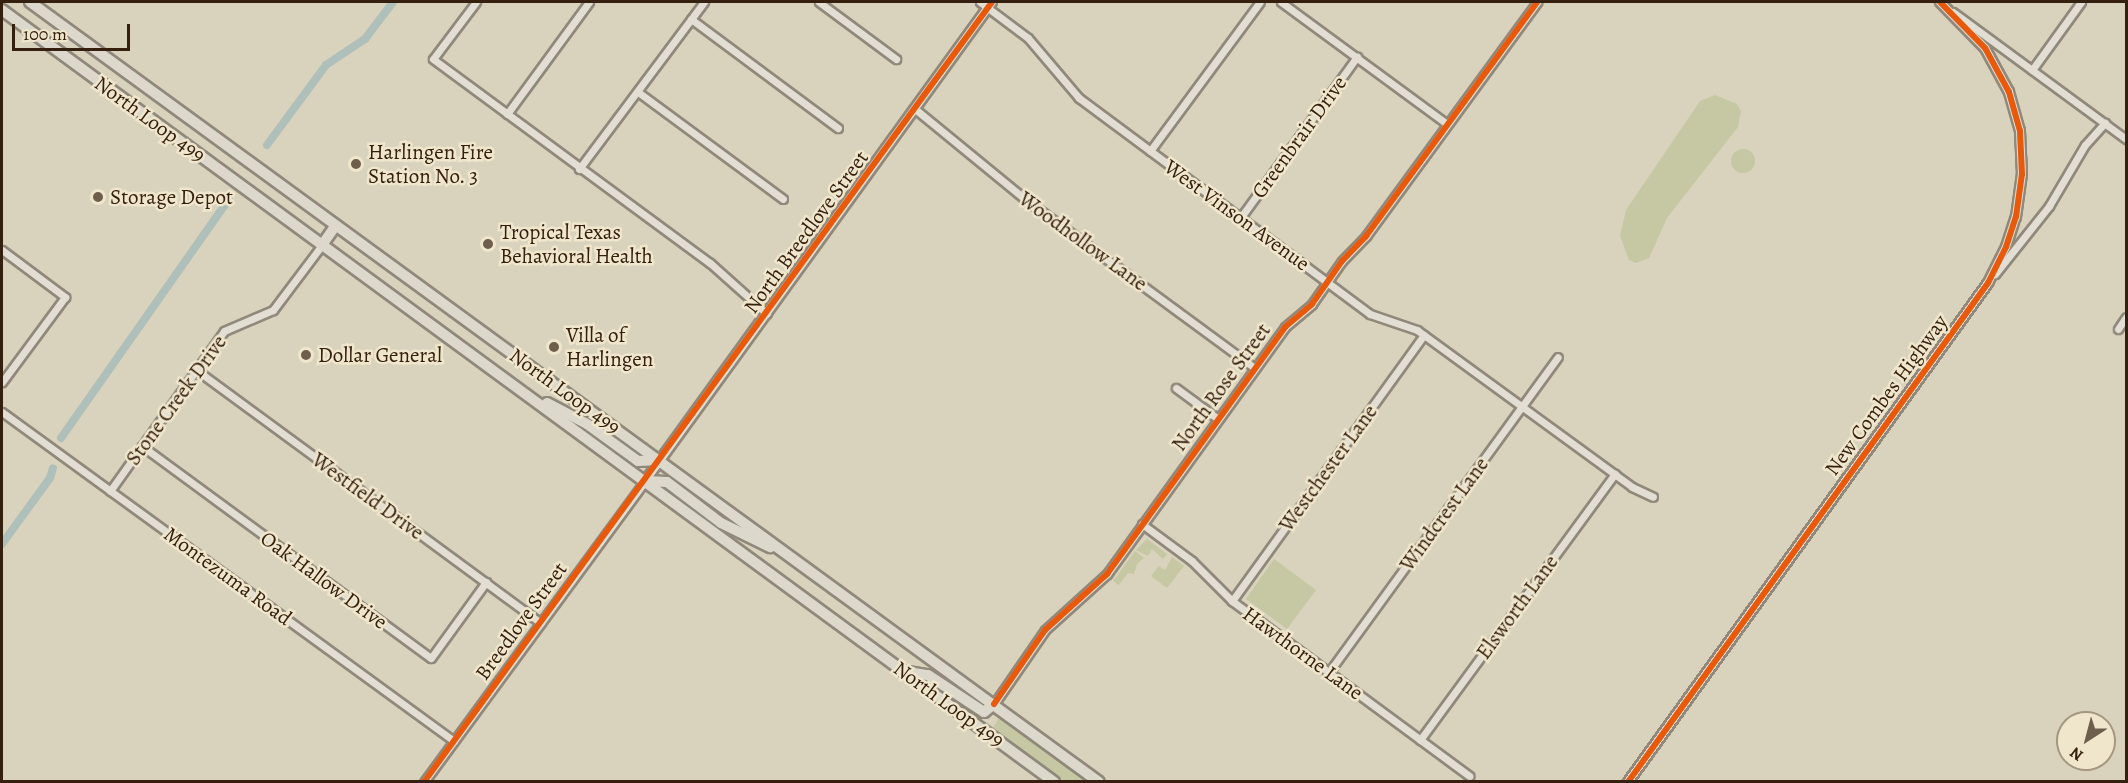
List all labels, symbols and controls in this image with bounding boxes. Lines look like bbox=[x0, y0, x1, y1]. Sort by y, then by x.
scale bar bbox=[15, 12, 134, 50]
text: 100 m bbox=[23, 22, 67, 46]
street label: North Loop 499 bbox=[90, 70, 210, 168]
street label: Greenbrair Drive bbox=[1246, 71, 1352, 203]
place label: Harlingen Fire Station No. 3 bbox=[368, 139, 493, 189]
street label: North Breedlove Street bbox=[738, 146, 874, 318]
street label: West Vinson Avenue bbox=[1159, 154, 1315, 276]
marker: Harlingen Fire Station No. 3 bbox=[349, 157, 363, 171]
place label: Storage Depot bbox=[110, 184, 233, 210]
street label: Woodhollow Lane bbox=[1014, 186, 1152, 296]
marker: Storage Depot bbox=[91, 190, 105, 204]
place label: Tropical Texas Behavioral Health bbox=[500, 219, 653, 269]
marker: Tropical Texas Behavioral Health bbox=[481, 237, 495, 251]
street label: New Combes Highway bbox=[1819, 310, 1953, 480]
street label: North Rose Street bbox=[1166, 318, 1276, 456]
place label: Villa of Harlingen bbox=[566, 322, 653, 372]
street label: Stone Creek Drive bbox=[120, 330, 232, 470]
marker: Villa of Harlingen bbox=[547, 340, 561, 354]
place label: Dollar General bbox=[318, 342, 442, 368]
street label: North Loop 499 bbox=[505, 342, 625, 440]
marker: Dollar General bbox=[299, 348, 313, 362]
street label: Westchester Lane bbox=[1274, 400, 1382, 536]
street label: Westfield Drive bbox=[307, 447, 429, 545]
street label: Windcrest Lane bbox=[1394, 452, 1494, 576]
street label: Montezuma Road bbox=[159, 521, 297, 631]
street label: Oak Hallow Drive bbox=[256, 526, 392, 634]
street label: Elsworth Lane bbox=[1471, 550, 1563, 664]
street label: Breedlove Street bbox=[470, 557, 572, 685]
street label: Hawthorne Lane bbox=[1238, 601, 1368, 705]
street label: North Loop 499 bbox=[889, 655, 1009, 753]
north arrow bbox=[2056, 711, 2116, 771]
text: N bbox=[2065, 742, 2088, 766]

